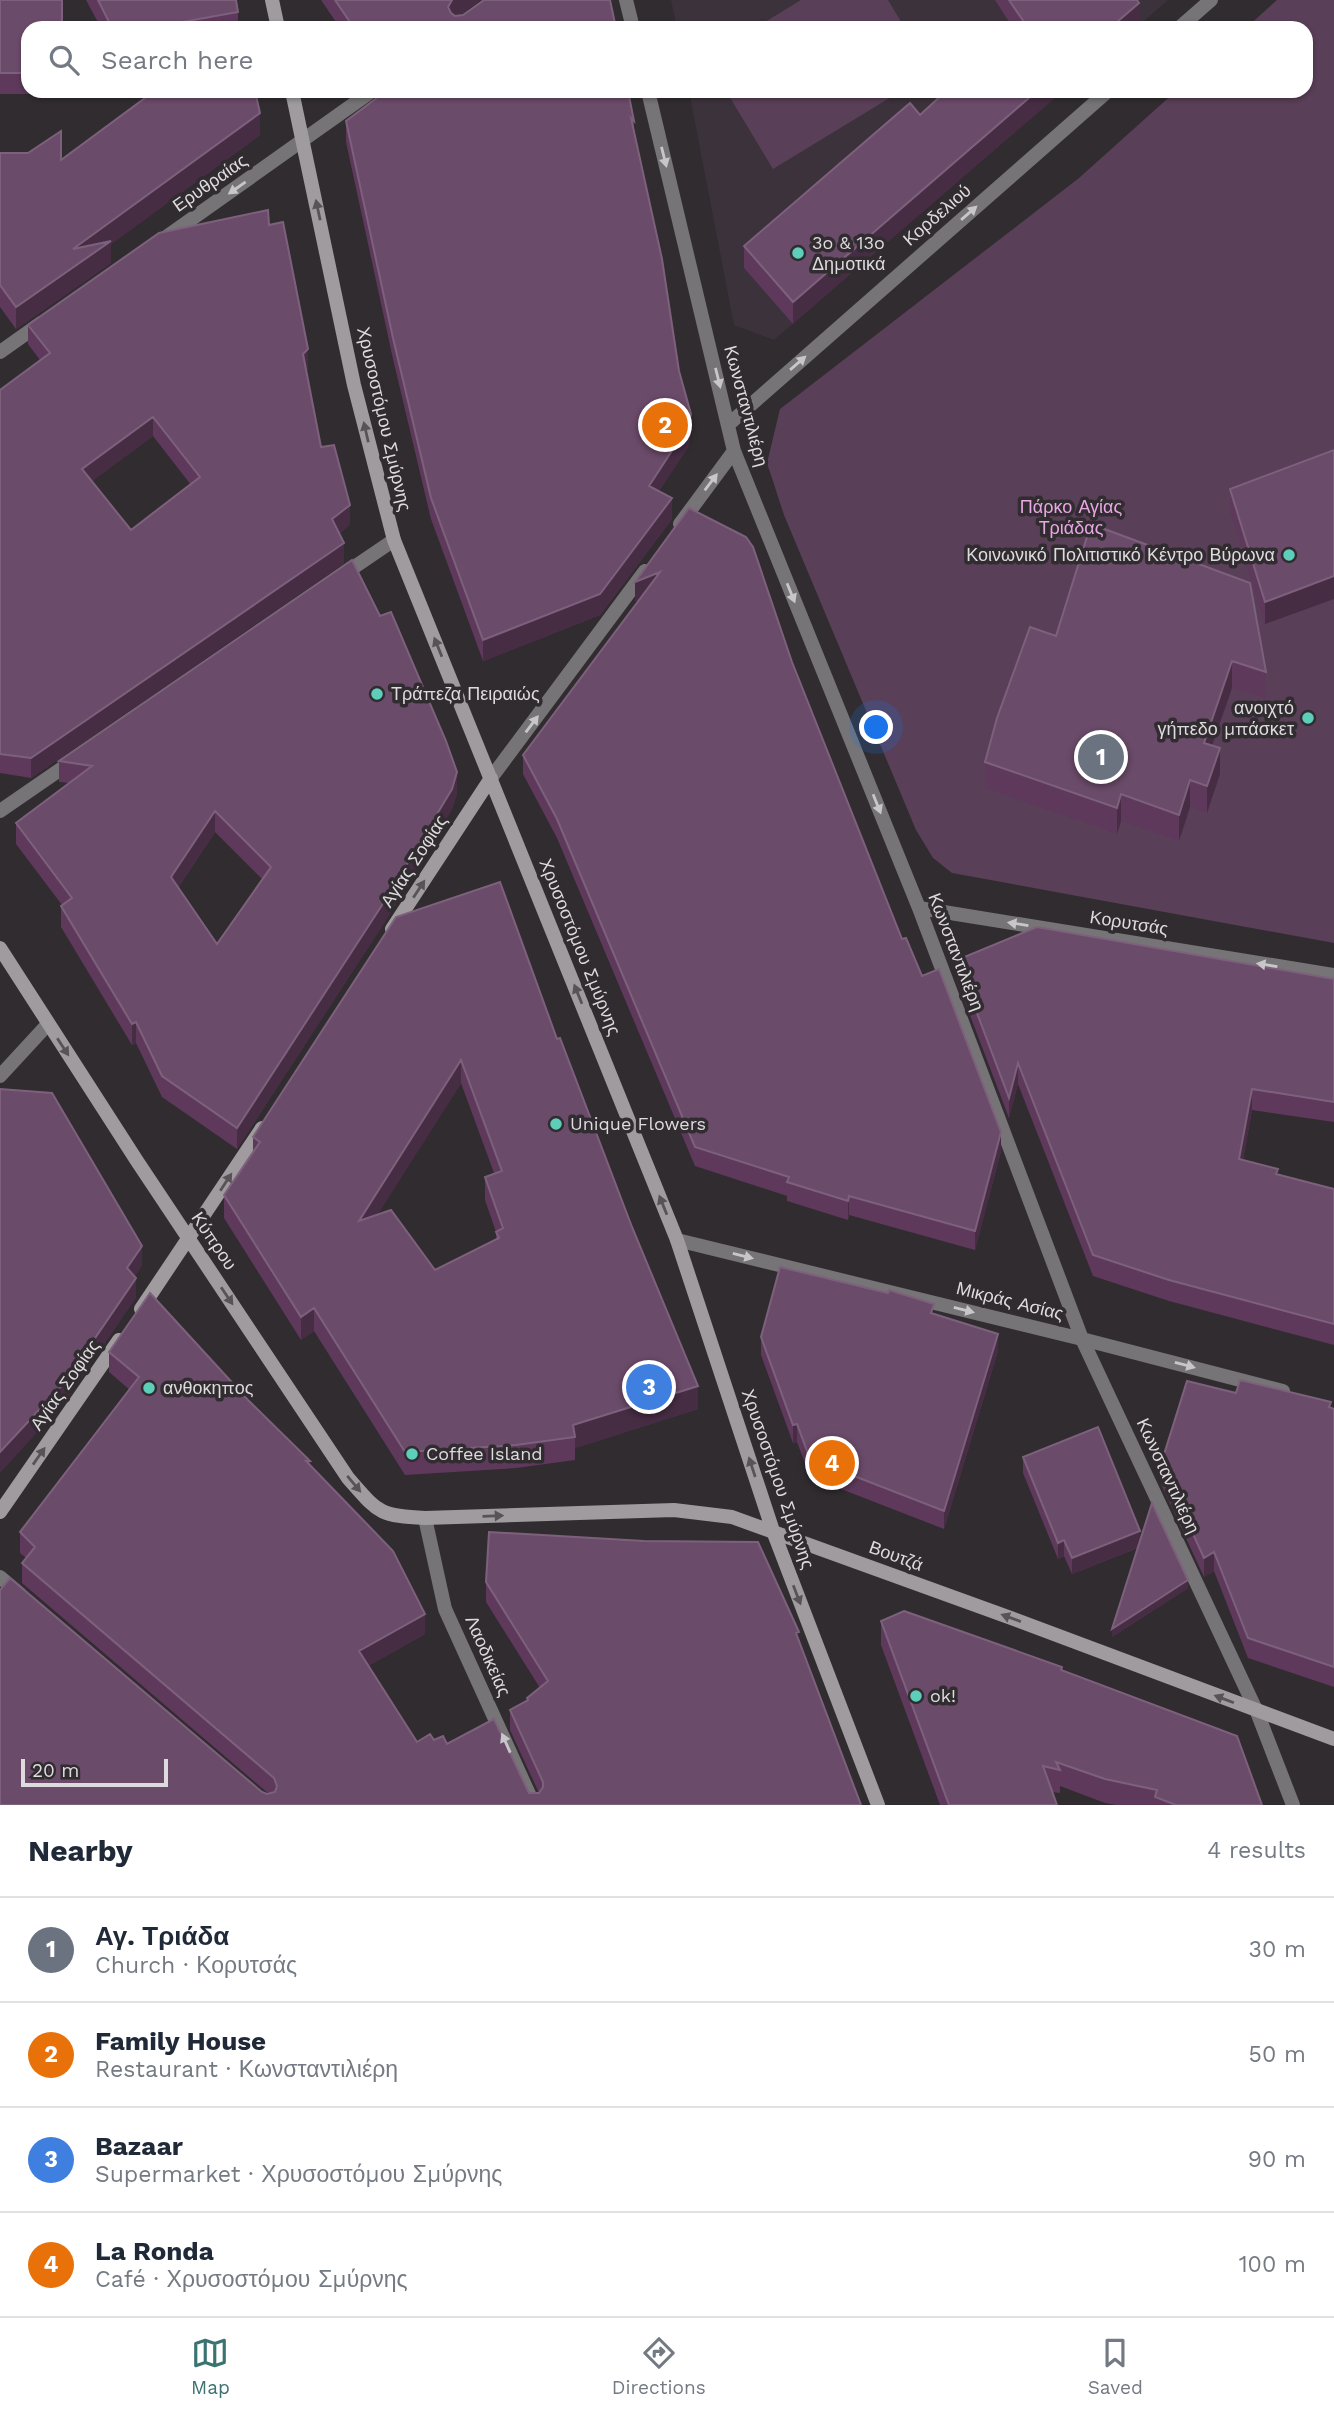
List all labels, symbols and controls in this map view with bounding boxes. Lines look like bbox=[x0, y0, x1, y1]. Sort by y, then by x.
search box bbox=[21, 21, 1313, 98]
icon: search bbox=[45, 41, 83, 79]
text: Search here bbox=[101, 45, 253, 75]
one-way arrow bbox=[659, 146, 670, 168]
street label: Ερυθραίας bbox=[169, 149, 251, 216]
street label: Κορδελιού bbox=[898, 179, 975, 250]
one-way arrow bbox=[228, 181, 246, 195]
one-way arrow bbox=[312, 199, 323, 221]
one-way arrow bbox=[961, 206, 978, 221]
place label: 3o & 13o Δημοτικά bbox=[812, 232, 885, 274]
marker: 3o & 13o Δημοτικά bbox=[790, 245, 806, 261]
street label: Χρυσοστόμου Σμύρνης bbox=[353, 325, 416, 514]
street label: Κωνσταντιλιέρη bbox=[720, 343, 773, 469]
one-way arrow bbox=[790, 356, 807, 371]
one-way arrow bbox=[713, 368, 724, 390]
pin: 2 bbox=[642, 399, 688, 451]
one-way arrow bbox=[360, 421, 371, 443]
one-way arrow bbox=[704, 473, 718, 491]
park label: Πάρκο Αγίας Τριάδας bbox=[1020, 496, 1122, 538]
place label: Κοινωνικό Πολιτιστικό Κέντρο Βύρωνα bbox=[966, 544, 1275, 565]
marker: Κοινωνικό Πολιτιστικό Κέντρο Βύρωνα bbox=[1281, 547, 1297, 563]
one-way arrow bbox=[786, 583, 797, 604]
one-way arrow bbox=[432, 637, 443, 658]
place label: Τράπεζα Πειραιώς bbox=[391, 683, 540, 704]
marker: Τράπεζα Πειραιώς bbox=[369, 686, 385, 702]
place label: ανοιχτό γήπεδο μπάσκετ bbox=[1157, 697, 1294, 739]
your location bbox=[859, 710, 893, 744]
marker: ανοιχτό γήπεδο μπάσκετ bbox=[1300, 710, 1316, 726]
one-way arrow bbox=[525, 714, 539, 733]
pin: 1 bbox=[1078, 731, 1124, 783]
one-way arrow bbox=[871, 793, 882, 814]
street label: Αγίας Σοφίας bbox=[376, 810, 451, 911]
street label: Χρυσοστόμου Σμύρνης bbox=[535, 855, 626, 1039]
one-way arrow bbox=[412, 880, 425, 899]
street label: Κωνσταντιλιέρη bbox=[924, 890, 989, 1014]
street label: Κορυτσάς bbox=[1088, 906, 1170, 939]
one-way arrow bbox=[1007, 918, 1029, 929]
one-way arrow bbox=[1256, 959, 1278, 970]
one-way arrow bbox=[572, 983, 583, 1004]
one-way arrow bbox=[56, 1037, 69, 1056]
place label: Unique Flowers bbox=[570, 1113, 706, 1134]
marker: Unique Flowers bbox=[548, 1116, 564, 1132]
one-way arrow bbox=[220, 1172, 233, 1192]
one-way arrow bbox=[657, 1194, 668, 1215]
street label: Κύπρου bbox=[187, 1208, 241, 1274]
one-way arrow bbox=[732, 1251, 754, 1262]
street label: Μικράς Ασίας bbox=[954, 1277, 1066, 1324]
one-way arrow bbox=[220, 1286, 233, 1305]
one-way arrow bbox=[953, 1305, 975, 1316]
street label: Αγίας Σοφίας bbox=[26, 1335, 104, 1434]
pin: 3 bbox=[626, 1361, 672, 1413]
one-way arrow bbox=[1175, 1361, 1196, 1371]
place label: ανθοκηπος bbox=[163, 1377, 254, 1398]
marker: ανθοκηπος bbox=[141, 1380, 157, 1396]
street label: Χρυσοστόμου Σμύρνης bbox=[738, 1386, 819, 1572]
street label: Κωνσταντιλιέρη bbox=[1133, 1415, 1204, 1537]
pin: 4 bbox=[809, 1437, 855, 1489]
place label: Coffee Island bbox=[426, 1443, 543, 1464]
marker: Coffee Island bbox=[404, 1446, 420, 1462]
one-way arrow bbox=[32, 1447, 46, 1465]
one-way arrow bbox=[746, 1456, 756, 1477]
one-way arrow bbox=[346, 1475, 362, 1493]
one-way arrow bbox=[482, 1510, 504, 1521]
street label: Βουτζά bbox=[866, 1536, 926, 1575]
one-way arrow bbox=[792, 1585, 803, 1606]
street label: Λαοδικείας bbox=[461, 1612, 516, 1700]
one-way arrow bbox=[1001, 1613, 1022, 1624]
place label: ok! bbox=[930, 1685, 956, 1706]
marker: ok! bbox=[908, 1688, 924, 1704]
one-way arrow bbox=[1213, 1694, 1234, 1705]
one-way arrow bbox=[500, 1733, 512, 1753]
scale bar bbox=[21, 1756, 168, 1788]
text: 20 m bbox=[32, 1759, 79, 1782]
text: Nearby bbox=[28, 1833, 133, 1868]
text: 4 results bbox=[1207, 1837, 1306, 1864]
text: Αγ. Τριάδα bbox=[95, 1921, 229, 1951]
text: 1 bbox=[46, 1936, 56, 1963]
text: 30 m bbox=[1249, 1936, 1306, 1963]
text: Church · Κορυτσάς bbox=[95, 1952, 297, 1979]
text: Family House bbox=[95, 2026, 266, 2056]
text: 2 bbox=[44, 2041, 58, 2068]
text: 50 m bbox=[1249, 2041, 1306, 2068]
text: Restaurant · Κωνσταντιλιέρη bbox=[95, 2056, 398, 2083]
text: Bazaar bbox=[95, 2131, 183, 2161]
text: 3 bbox=[44, 2146, 58, 2173]
text: 90 m bbox=[1248, 2146, 1306, 2173]
text: Supermarket · Χρυσοστόμου Σμύρνης bbox=[95, 2161, 502, 2188]
text: La Ronda bbox=[95, 2236, 214, 2266]
text: 4 bbox=[44, 2251, 58, 2278]
text: 100 m bbox=[1239, 2251, 1306, 2278]
text: Café · Χρυσοστόμου Σμύρνης bbox=[95, 2266, 408, 2293]
tab: Map bbox=[191, 2334, 230, 2399]
tab: Directions bbox=[612, 2334, 706, 2399]
tab: Saved bbox=[1088, 2334, 1143, 2399]

